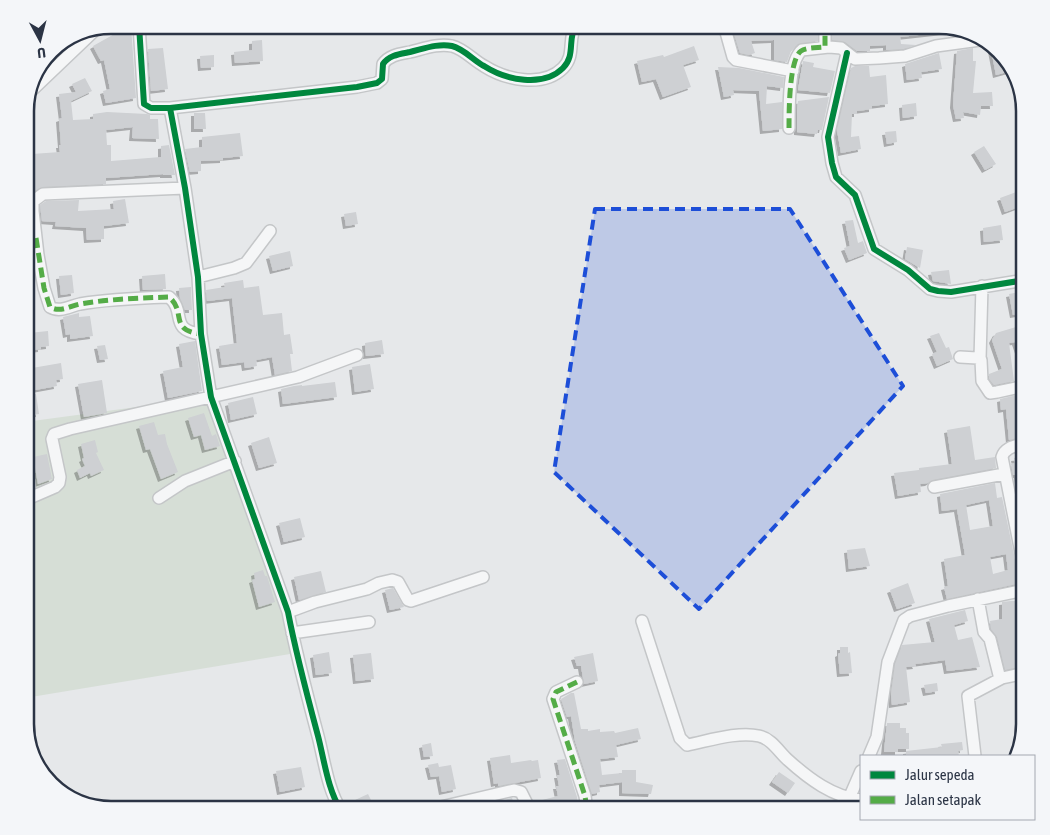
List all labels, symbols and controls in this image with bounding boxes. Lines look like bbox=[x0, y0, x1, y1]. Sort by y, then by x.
north arrow bbox=[15, 15, 65, 65]
text: U bbox=[37, 44, 47, 61]
legend bbox=[860, 755, 1035, 820]
text: Jalur sepeda bbox=[905, 766, 975, 783]
text: Jalan setapak bbox=[905, 791, 982, 808]

